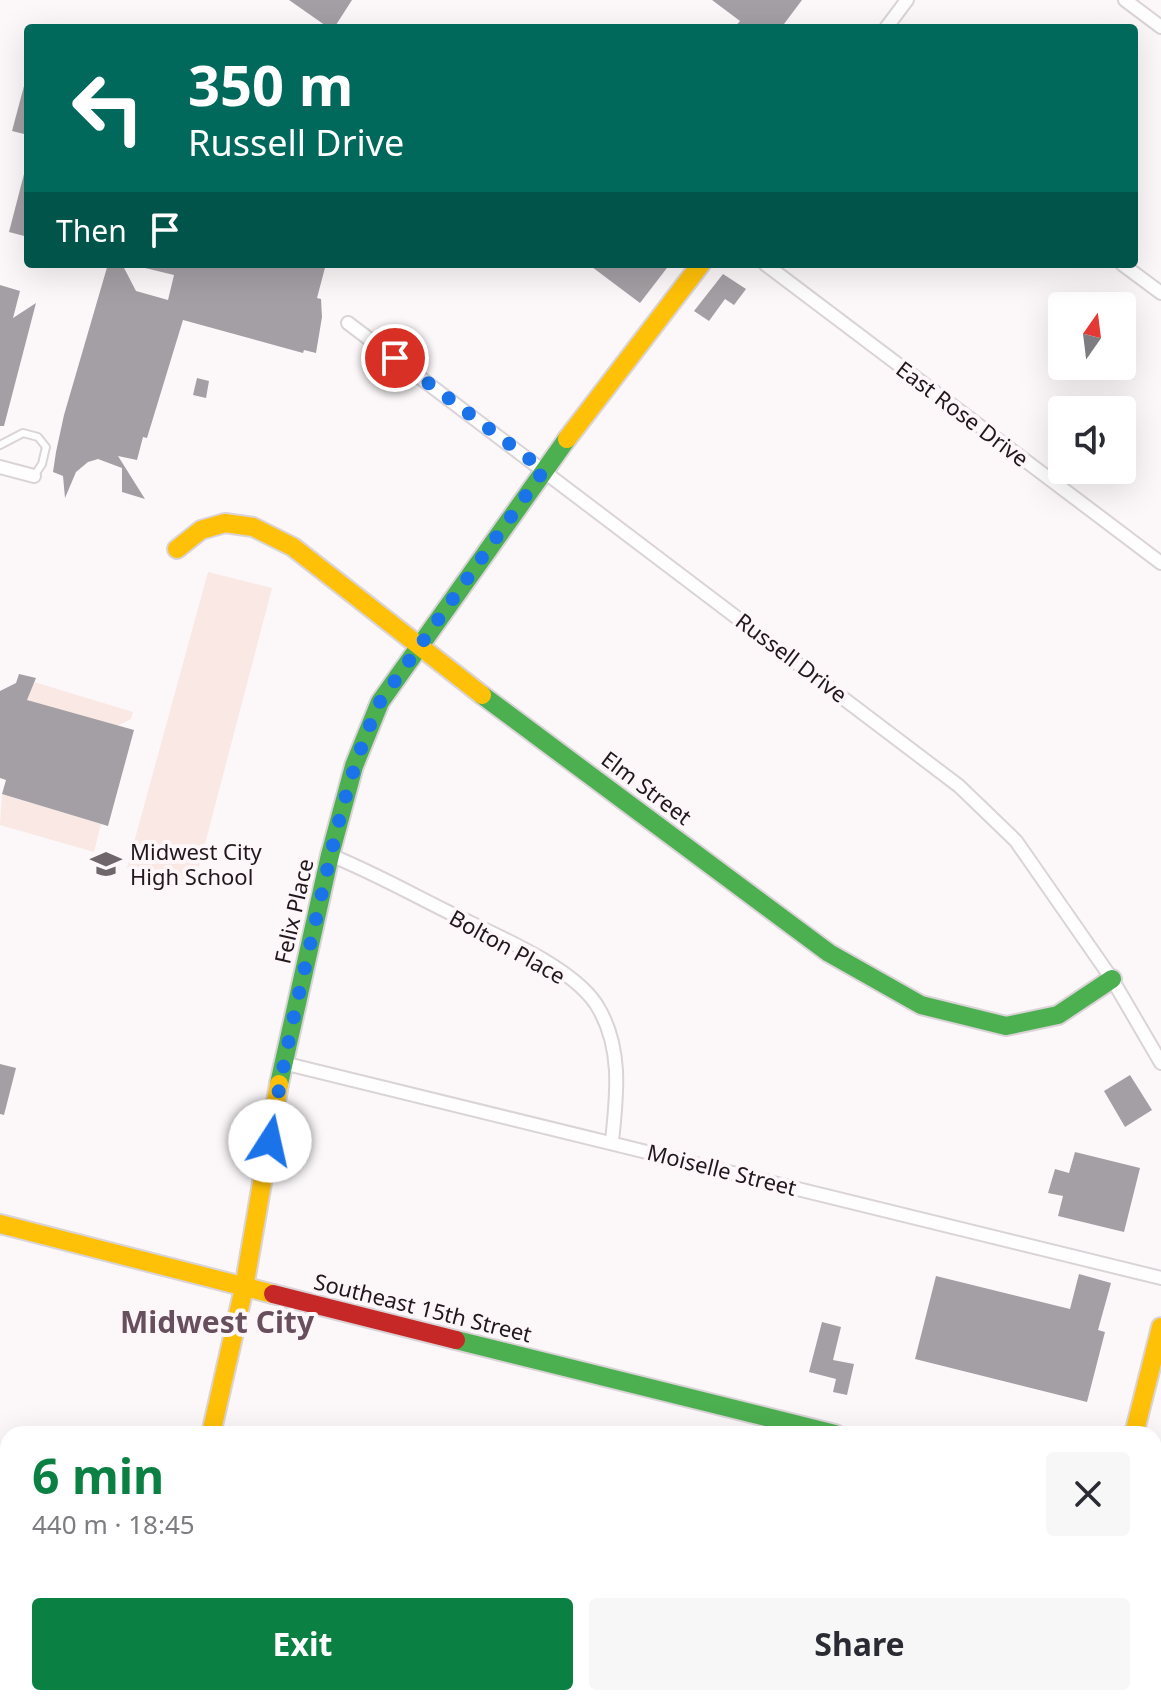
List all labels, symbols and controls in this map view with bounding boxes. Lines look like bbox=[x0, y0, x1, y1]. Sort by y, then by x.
text: 350 m bbox=[188, 46, 353, 122]
icon: left bbox=[56, 56, 160, 160]
text: Russell Drive bbox=[188, 118, 404, 167]
icon: arrive bbox=[143, 208, 187, 252]
text: Then bbox=[56, 210, 127, 251]
north arrow bbox=[1048, 292, 1136, 380]
map controls bbox=[1048, 292, 1136, 484]
pin bbox=[361, 324, 429, 392]
icon: arrive bbox=[373, 336, 417, 380]
street label: East Rose Drive bbox=[891, 353, 1035, 473]
button: sound bbox=[1048, 396, 1136, 484]
street label: Russell Drive bbox=[730, 605, 854, 709]
street label: Elm Street bbox=[596, 743, 698, 831]
place label: Midwest City High School bbox=[130, 836, 263, 891]
school or university icon: Midwest City High School bbox=[89, 847, 123, 881]
street label: Felix Place bbox=[266, 856, 320, 966]
street label: Bolton Place bbox=[445, 902, 571, 990]
position arrow bbox=[228, 1099, 312, 1183]
street label: Moiselle Street bbox=[644, 1136, 800, 1202]
street label: Southeast 15th Street bbox=[311, 1265, 535, 1349]
district label: Midwest City bbox=[120, 1301, 315, 1342]
text: 6 min bbox=[32, 1443, 164, 1508]
button: close bbox=[1046, 1452, 1130, 1536]
text: 440 m · 18:45 bbox=[32, 1506, 195, 1542]
button: Exit bbox=[32, 1598, 573, 1690]
button: Share bbox=[589, 1598, 1130, 1690]

